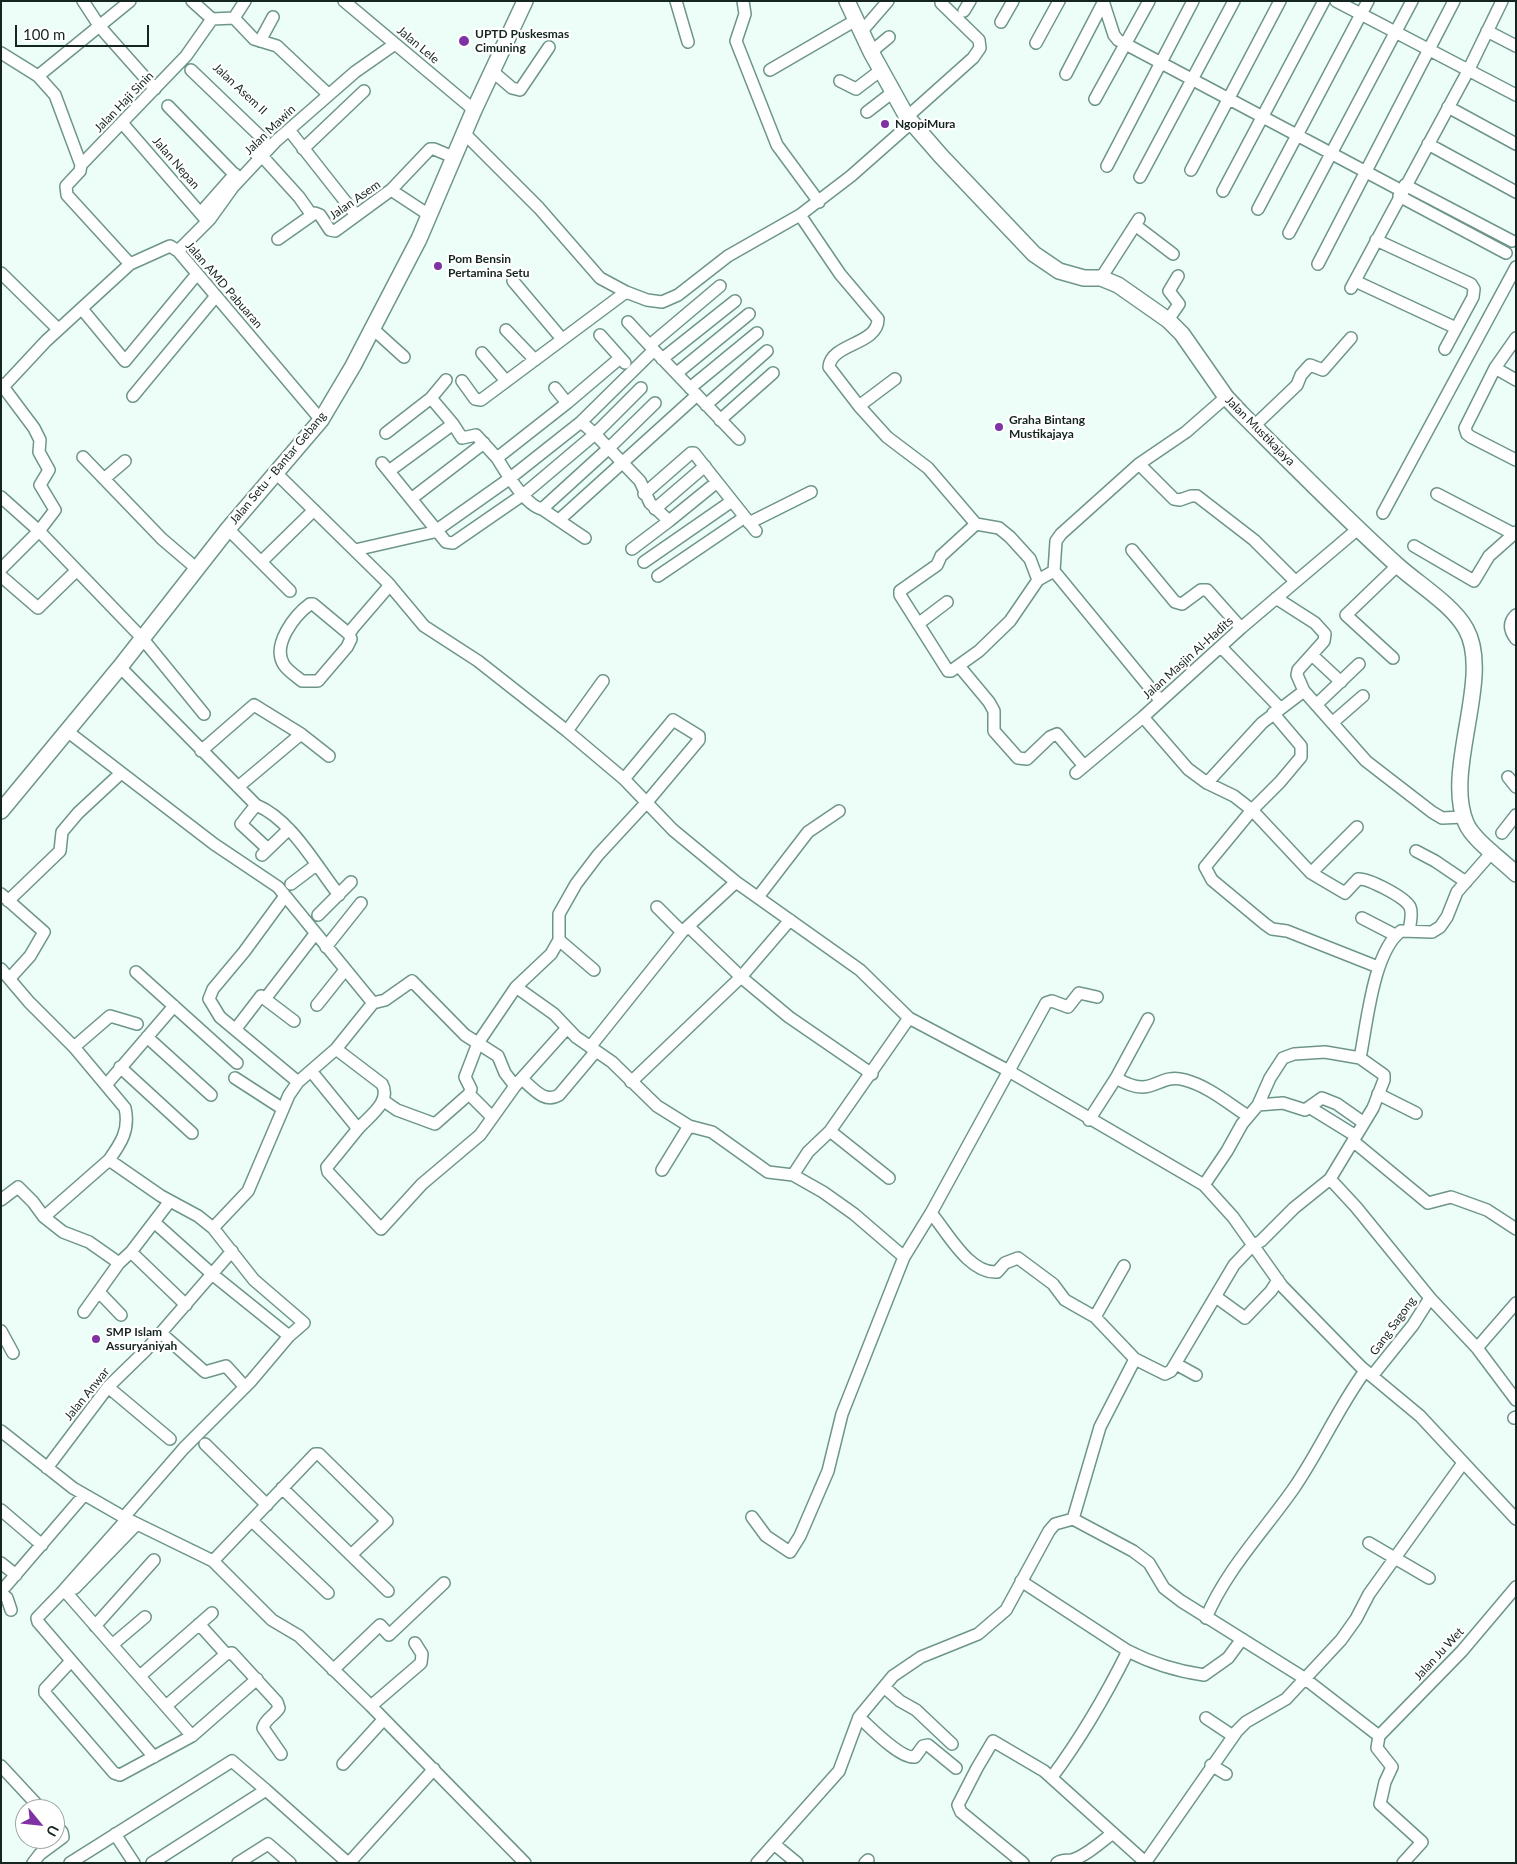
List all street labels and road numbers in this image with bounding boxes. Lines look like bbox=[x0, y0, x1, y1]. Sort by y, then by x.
street label: Jalan Lele bbox=[394, 23, 442, 67]
street label: Jalan Asem II bbox=[210, 60, 270, 118]
street label: Jalan Haji Sinin bbox=[91, 69, 157, 135]
street label: Jalan Mawin bbox=[242, 102, 298, 158]
street label: Jalan Nepan bbox=[150, 134, 202, 192]
street label: Jalan Asem bbox=[327, 177, 383, 223]
street label: Jalan AMD Pabuaran bbox=[182, 239, 266, 331]
street label: Jalan Mustikajaya bbox=[1222, 393, 1298, 469]
street label: Jalan Setu - Bantar Gebang bbox=[227, 409, 329, 527]
street label: Jalan Masjin Al-Hadits bbox=[1140, 614, 1236, 702]
street label: Gang Sagong bbox=[1367, 1294, 1419, 1358]
street label: Jalan Anwar bbox=[61, 1365, 113, 1423]
street label: Jalan Ju Wet bbox=[1411, 1625, 1467, 1683]

